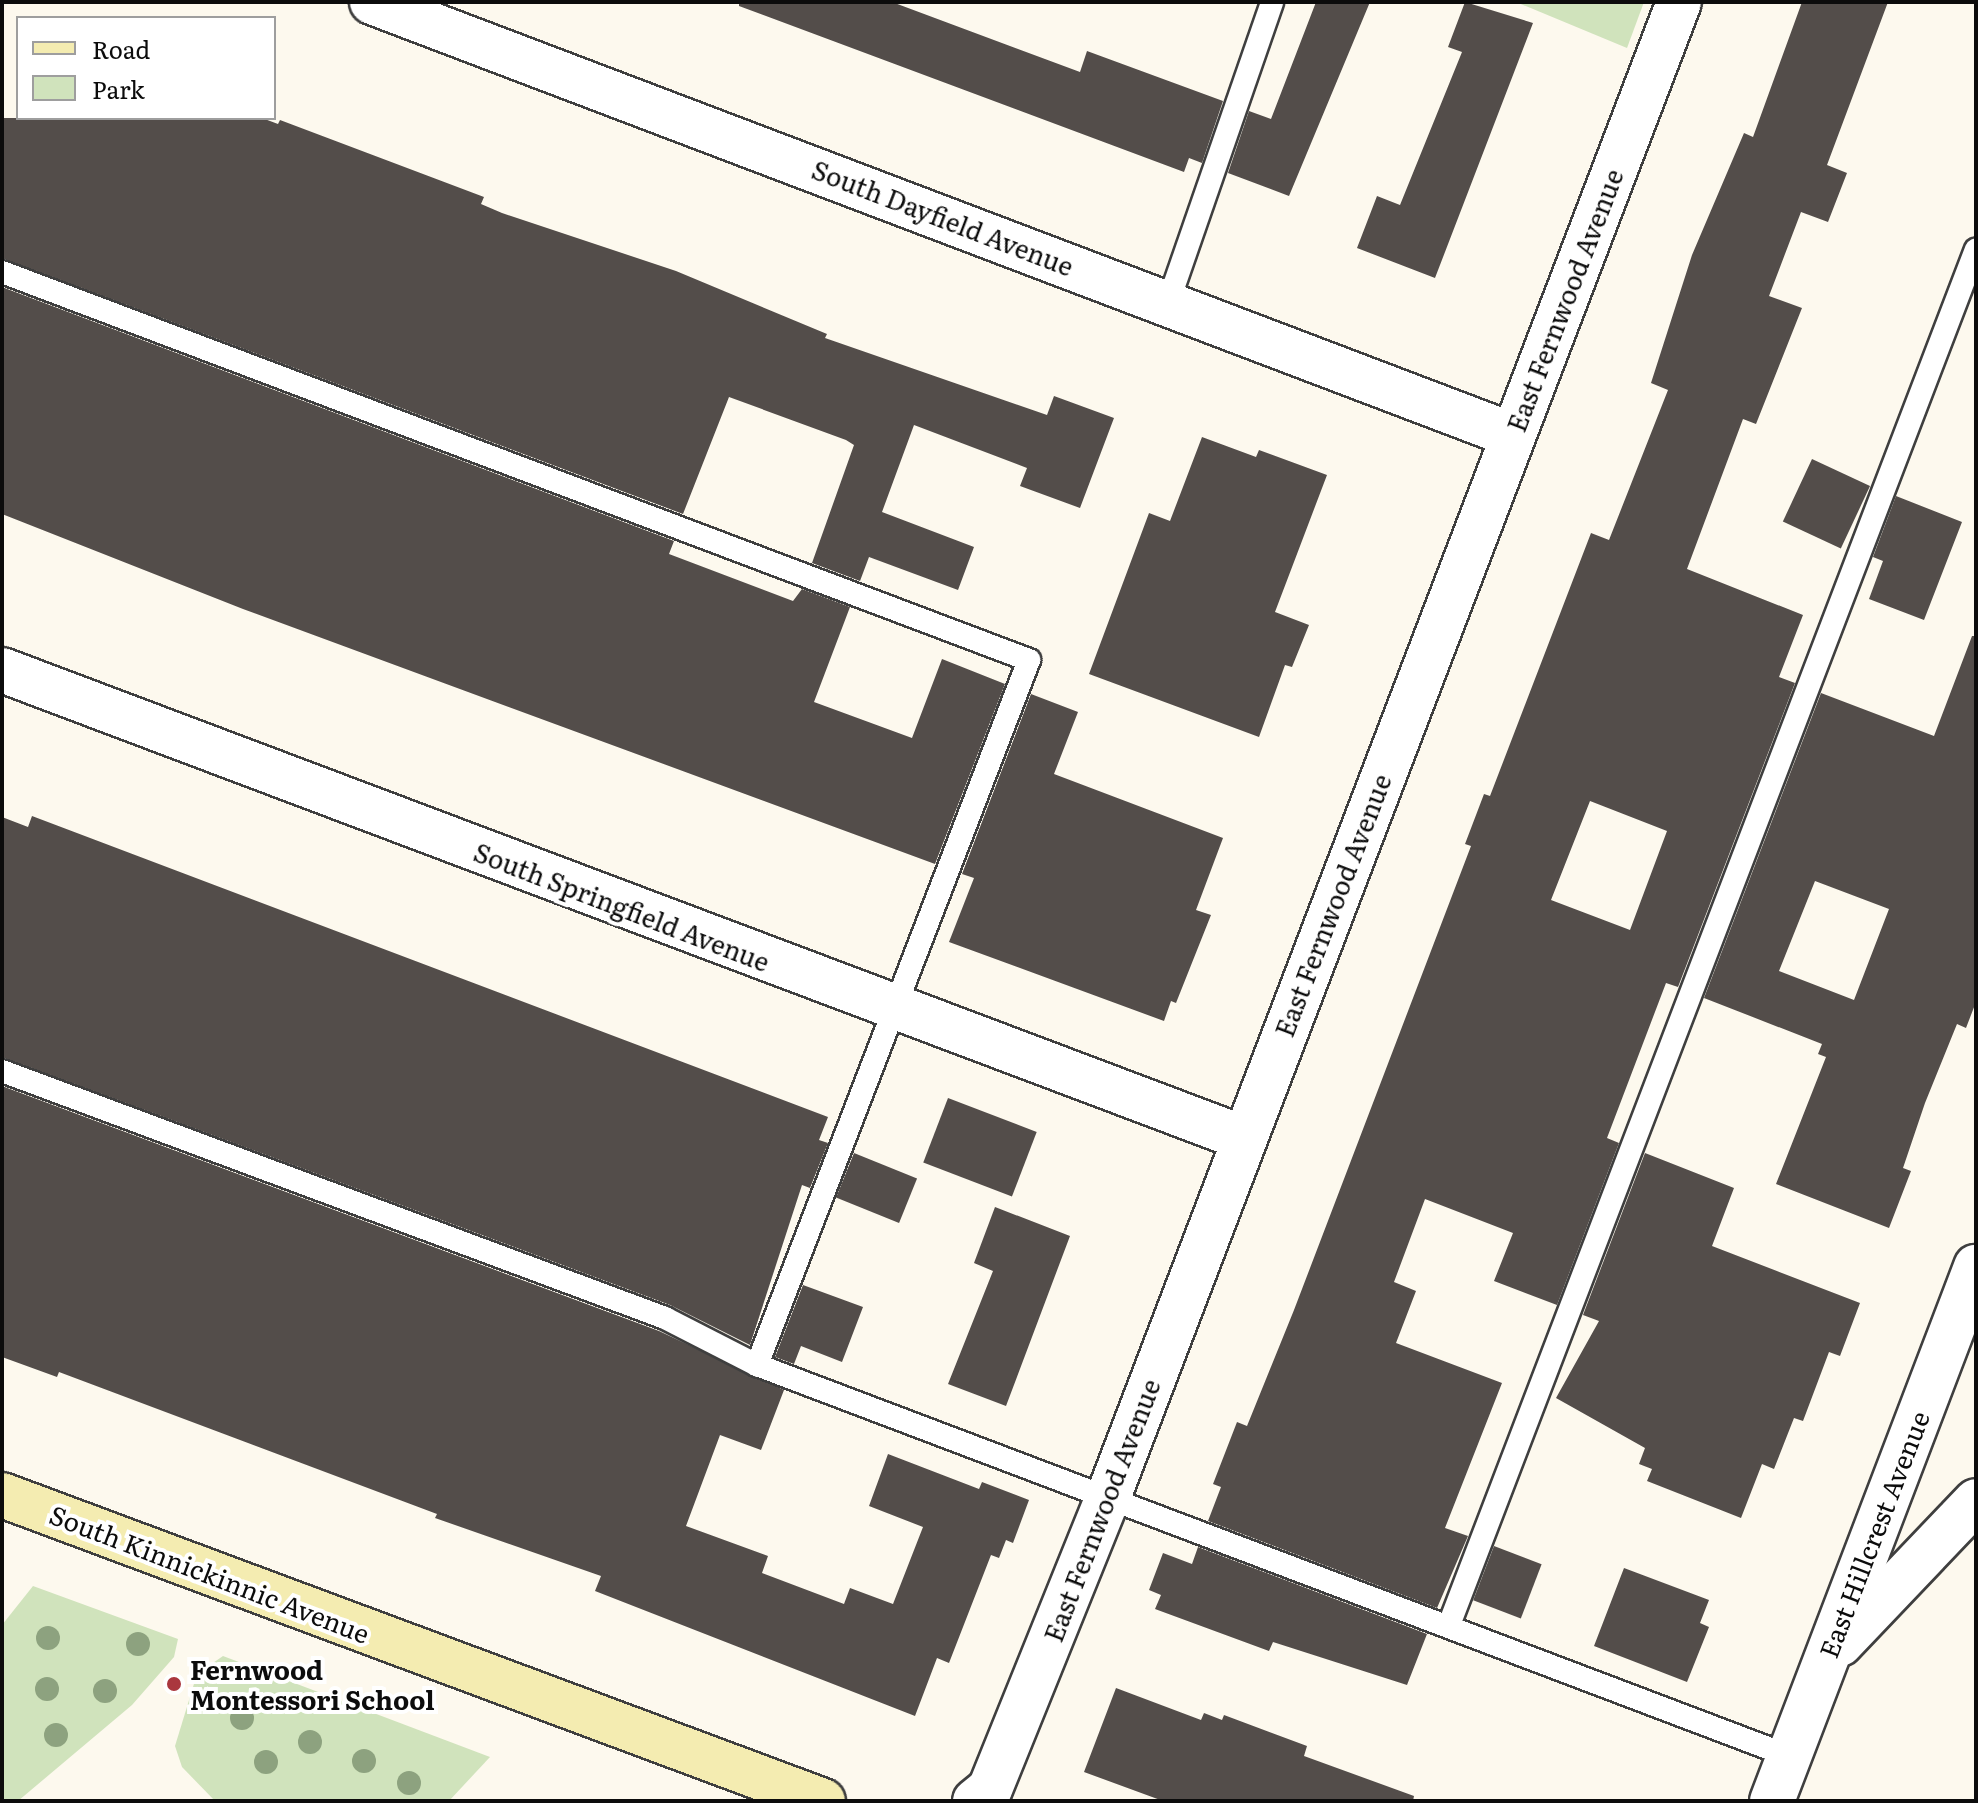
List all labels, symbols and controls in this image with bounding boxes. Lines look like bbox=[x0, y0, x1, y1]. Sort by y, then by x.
legend bbox=[16, 16, 276, 120]
text: Road bbox=[92, 31, 150, 66]
text: Park bbox=[92, 71, 145, 106]
street label: South Dayfield Avenue bbox=[808, 153, 1078, 281]
street label: East Fernwood Avenue bbox=[1499, 164, 1629, 436]
street label: East Fernwood Avenue bbox=[1267, 769, 1397, 1041]
street label: South Springfield Avenue bbox=[470, 835, 774, 977]
street label: East Fernwood Avenue bbox=[1036, 1374, 1166, 1646]
street label: East Hillcrest Avenue bbox=[1812, 1406, 1934, 1662]
street label: South Kinnickinnic Avenue bbox=[46, 1498, 374, 1648]
place label: Fernwood Montessori School bbox=[190, 1653, 435, 1714]
marker: Fernwood Montessori School bbox=[165, 1675, 183, 1693]

